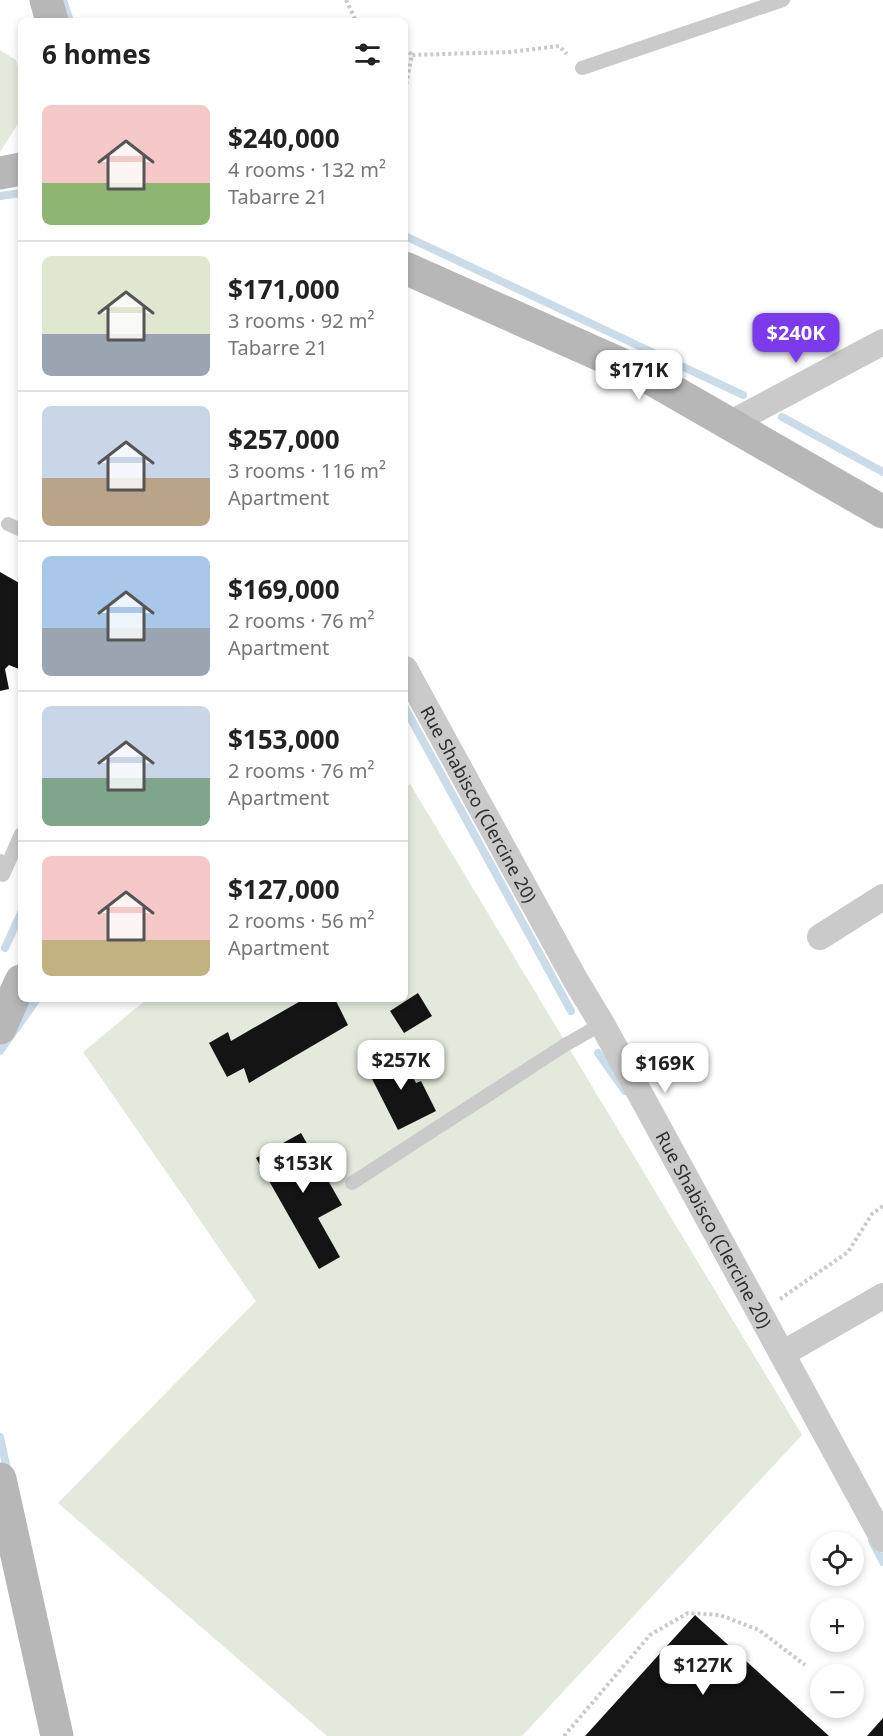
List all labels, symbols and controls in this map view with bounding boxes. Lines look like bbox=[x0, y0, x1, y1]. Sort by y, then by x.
text: 6 homes bbox=[42, 36, 151, 72]
icon: filters bbox=[351, 38, 384, 71]
text: $240,000 bbox=[228, 120, 340, 156]
icon: home bbox=[90, 129, 162, 201]
text: 4 rooms · 132 m² bbox=[228, 156, 386, 183]
text: Tabarre 21 bbox=[228, 183, 328, 210]
text: $171,000 bbox=[228, 271, 340, 307]
icon: home bbox=[90, 280, 162, 352]
text: 3 rooms · 92 m² bbox=[228, 307, 375, 334]
pin: $240K bbox=[754, 313, 838, 364]
text: $240K bbox=[766, 319, 826, 346]
text: Tabarre 21 bbox=[228, 334, 328, 361]
pin: $171K bbox=[597, 350, 681, 401]
text: $171K bbox=[609, 356, 669, 383]
text: $257,000 bbox=[228, 421, 340, 457]
icon: home bbox=[90, 430, 162, 502]
text: 3 rooms · 116 m² bbox=[228, 457, 386, 484]
text: Apartment bbox=[228, 484, 329, 511]
text: $169,000 bbox=[228, 571, 340, 607]
icon: home bbox=[90, 580, 162, 652]
text: 2 rooms · 76 m² bbox=[228, 607, 375, 634]
text: Apartment bbox=[228, 634, 329, 661]
street label: Rue Shabisco (Clercine 20) bbox=[415, 701, 543, 907]
text: $153,000 bbox=[228, 721, 340, 757]
icon: home bbox=[90, 730, 162, 802]
text: 2 rooms · 76 m² bbox=[228, 757, 375, 784]
text: Apartment bbox=[228, 784, 329, 811]
text: $127,000 bbox=[228, 871, 340, 907]
icon: home bbox=[90, 880, 162, 952]
text: 2 rooms · 56 m² bbox=[228, 907, 375, 934]
text: Apartment bbox=[228, 934, 329, 961]
pin: $257K bbox=[359, 1040, 443, 1091]
pin: $169K bbox=[623, 1043, 707, 1094]
text: $257K bbox=[371, 1046, 431, 1073]
text: $169K bbox=[635, 1049, 695, 1076]
street label: Rue Shabisco (Clercine 20) bbox=[651, 1127, 777, 1332]
pin: $153K bbox=[261, 1143, 345, 1194]
text: $153K bbox=[273, 1149, 333, 1176]
map controls bbox=[810, 1532, 864, 1718]
button: locate bbox=[810, 1532, 864, 1586]
button: + bbox=[810, 1598, 864, 1652]
pin: $127K bbox=[661, 1645, 745, 1696]
text: $127K bbox=[673, 1651, 733, 1678]
button: − bbox=[810, 1664, 864, 1718]

